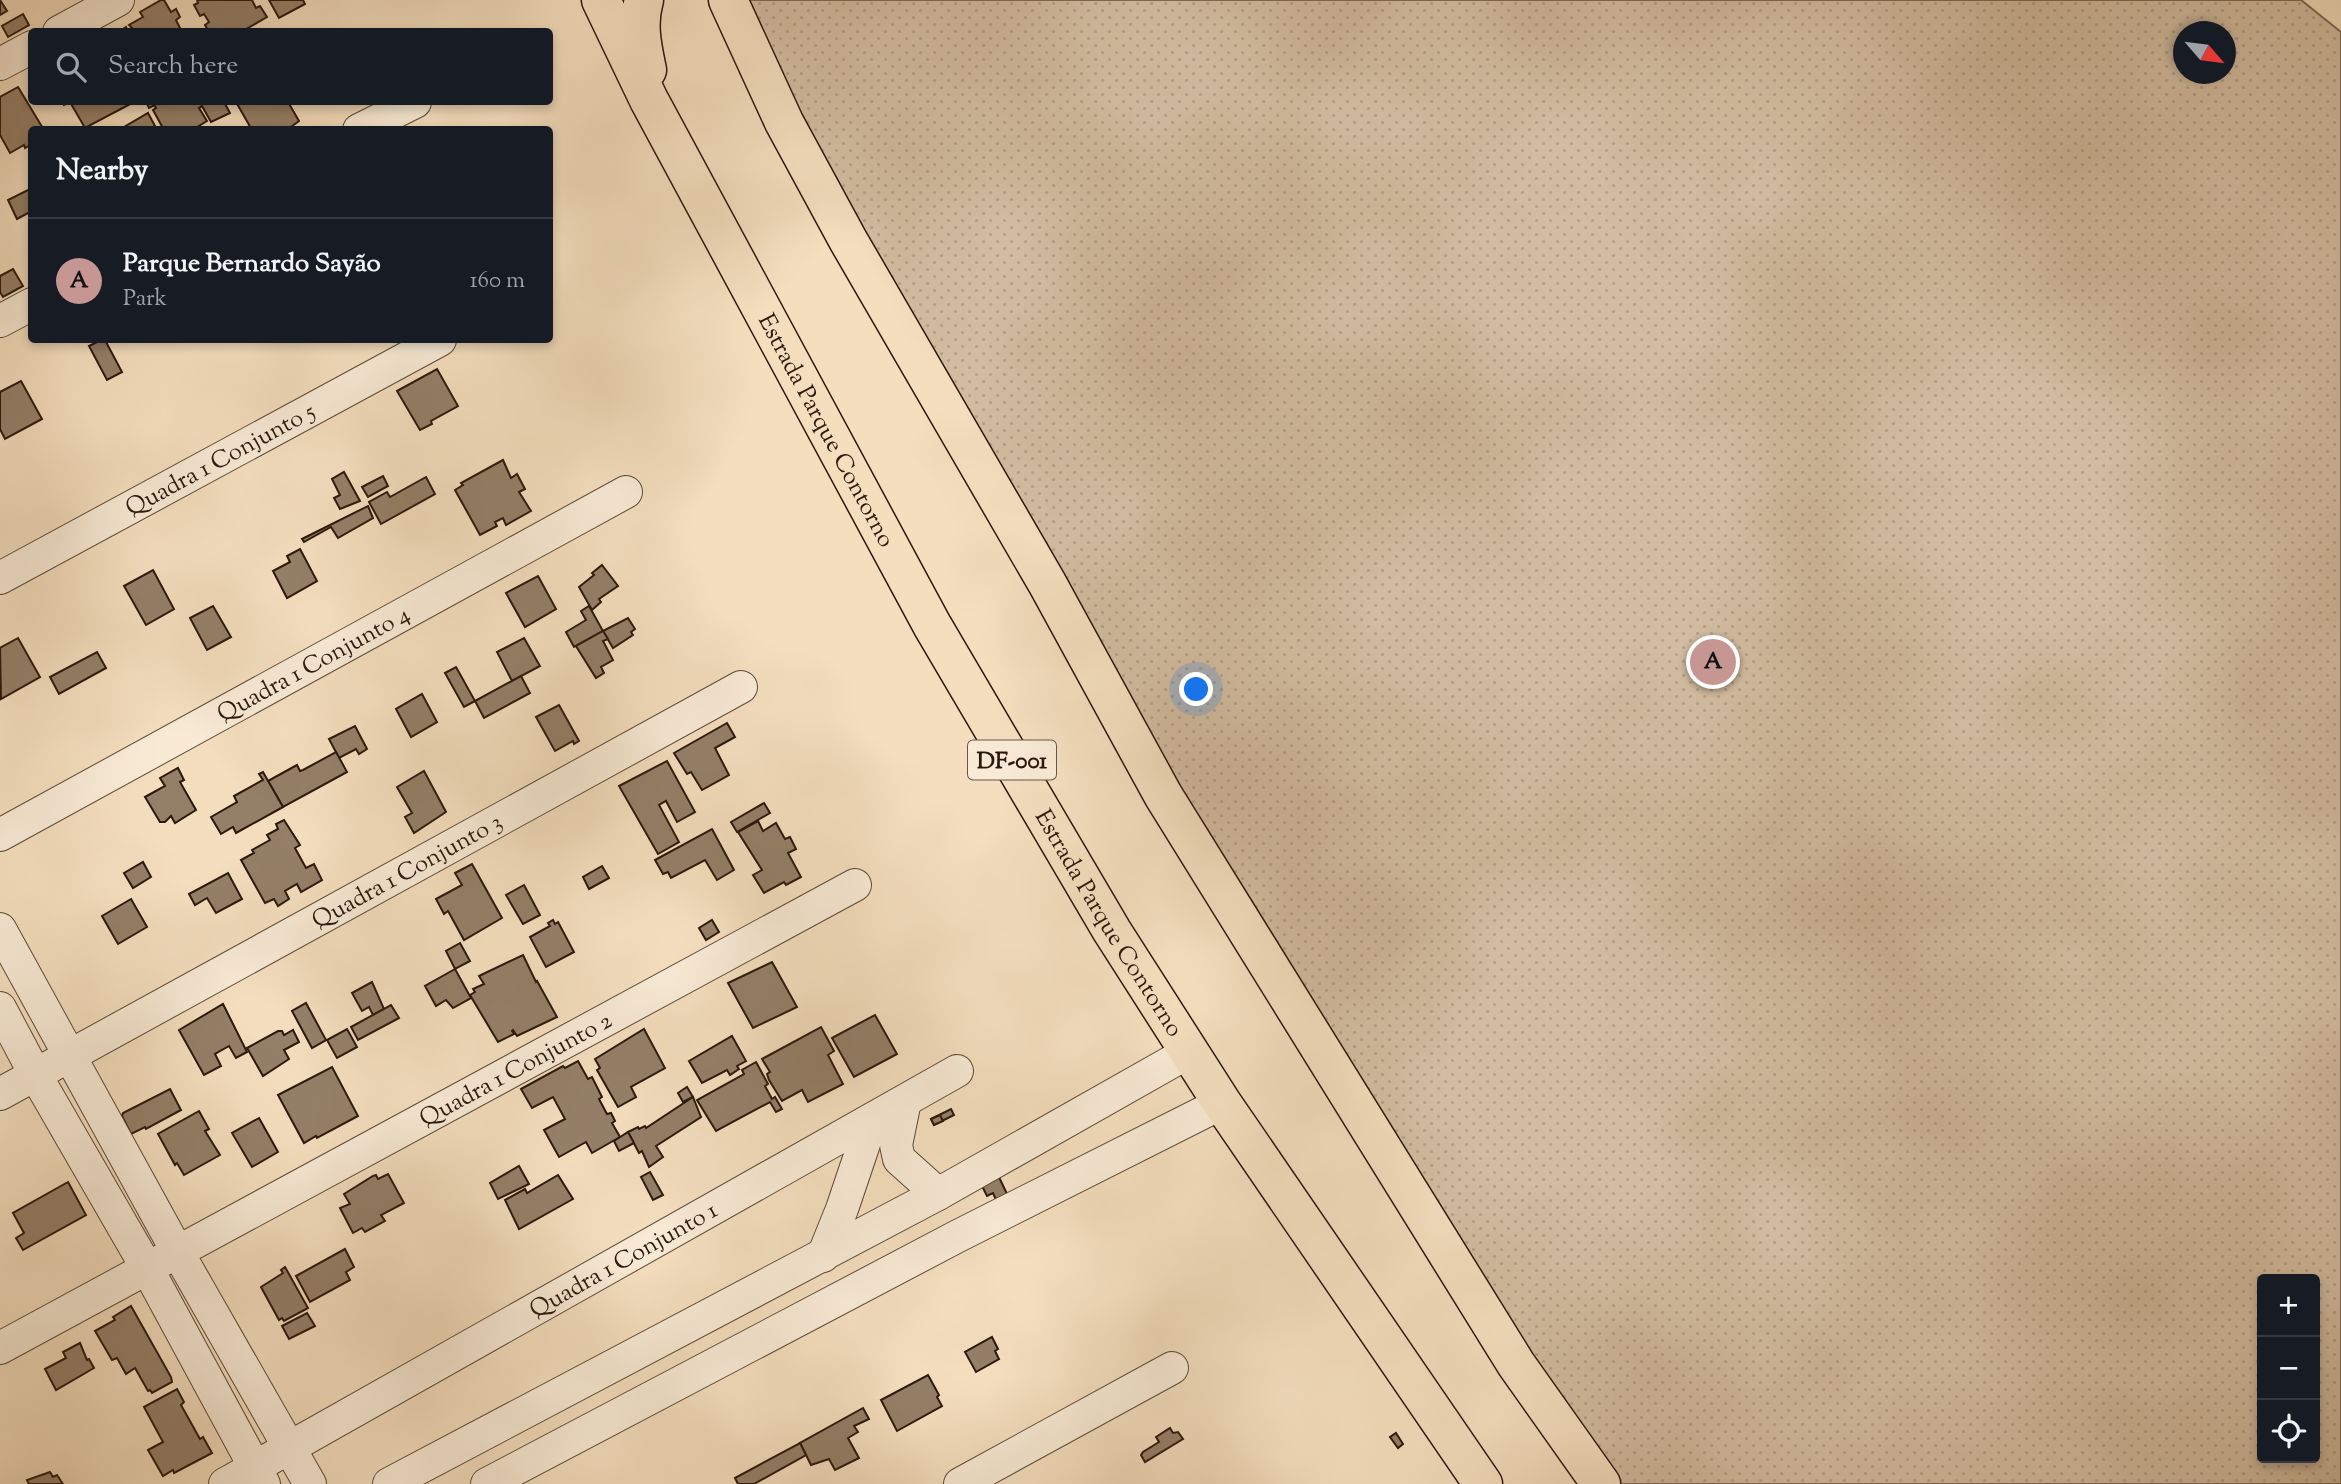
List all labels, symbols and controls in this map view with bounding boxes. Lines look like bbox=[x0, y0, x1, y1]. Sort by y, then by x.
north arrow bbox=[2173, 21, 2236, 84]
search box bbox=[28, 28, 553, 105]
icon: search bbox=[52, 48, 90, 86]
text: Search here bbox=[108, 48, 238, 85]
text: Nearby bbox=[56, 150, 148, 193]
text: Parque Bernardo Sayão bbox=[123, 246, 381, 283]
text: A bbox=[70, 265, 88, 298]
text: 160 m bbox=[470, 265, 525, 298]
text: Park bbox=[123, 283, 167, 316]
street label: Estrada Parque Contorno bbox=[748, 308, 902, 554]
street label: Quadra 1 Conjunto 5 bbox=[120, 396, 322, 526]
street label: Quadra 1 Conjunto 4 bbox=[212, 599, 417, 732]
pin: A bbox=[1690, 636, 1736, 688]
your location bbox=[1179, 672, 1213, 706]
road number: DF-001 bbox=[968, 740, 1056, 780]
street label: Estrada Parque Contorno bbox=[1025, 804, 1190, 1044]
street label: Quadra 1 Conjunto 3 bbox=[306, 806, 509, 938]
street label: Quadra 1 Conjunto 2 bbox=[414, 1005, 619, 1137]
street label: Quadra 1 Conjunto 1 bbox=[524, 1194, 724, 1328]
map controls bbox=[2257, 1274, 2320, 1463]
button: + bbox=[2257, 1274, 2320, 1337]
button: − bbox=[2257, 1337, 2320, 1400]
button: locate bbox=[2257, 1400, 2320, 1463]

